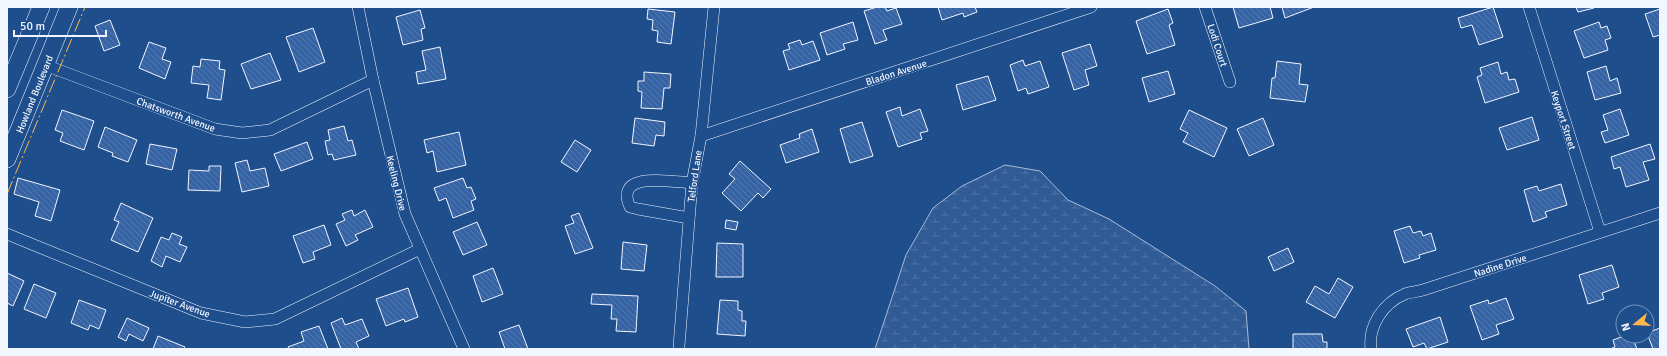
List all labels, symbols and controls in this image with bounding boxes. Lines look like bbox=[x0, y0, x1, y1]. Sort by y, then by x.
scale bar bbox=[14, 12, 106, 38]
text: 50 m bbox=[20, 19, 45, 34]
street label: Lodi Court bbox=[1204, 22, 1230, 69]
street label: Howland Boulevard bbox=[14, 54, 56, 135]
street label: Bladon Avenue bbox=[864, 57, 928, 88]
street label: Keyport Street bbox=[1548, 89, 1578, 152]
street label: Chatsworth Avenue bbox=[135, 95, 217, 135]
street label: Telford Lane bbox=[685, 149, 705, 203]
street label: Keeling Drive bbox=[383, 154, 409, 212]
street label: Nadine Drive bbox=[1472, 252, 1528, 280]
street label: Jupiter Avenue bbox=[148, 287, 212, 320]
north arrow bbox=[1615, 304, 1655, 344]
text: N bbox=[1619, 321, 1633, 333]

